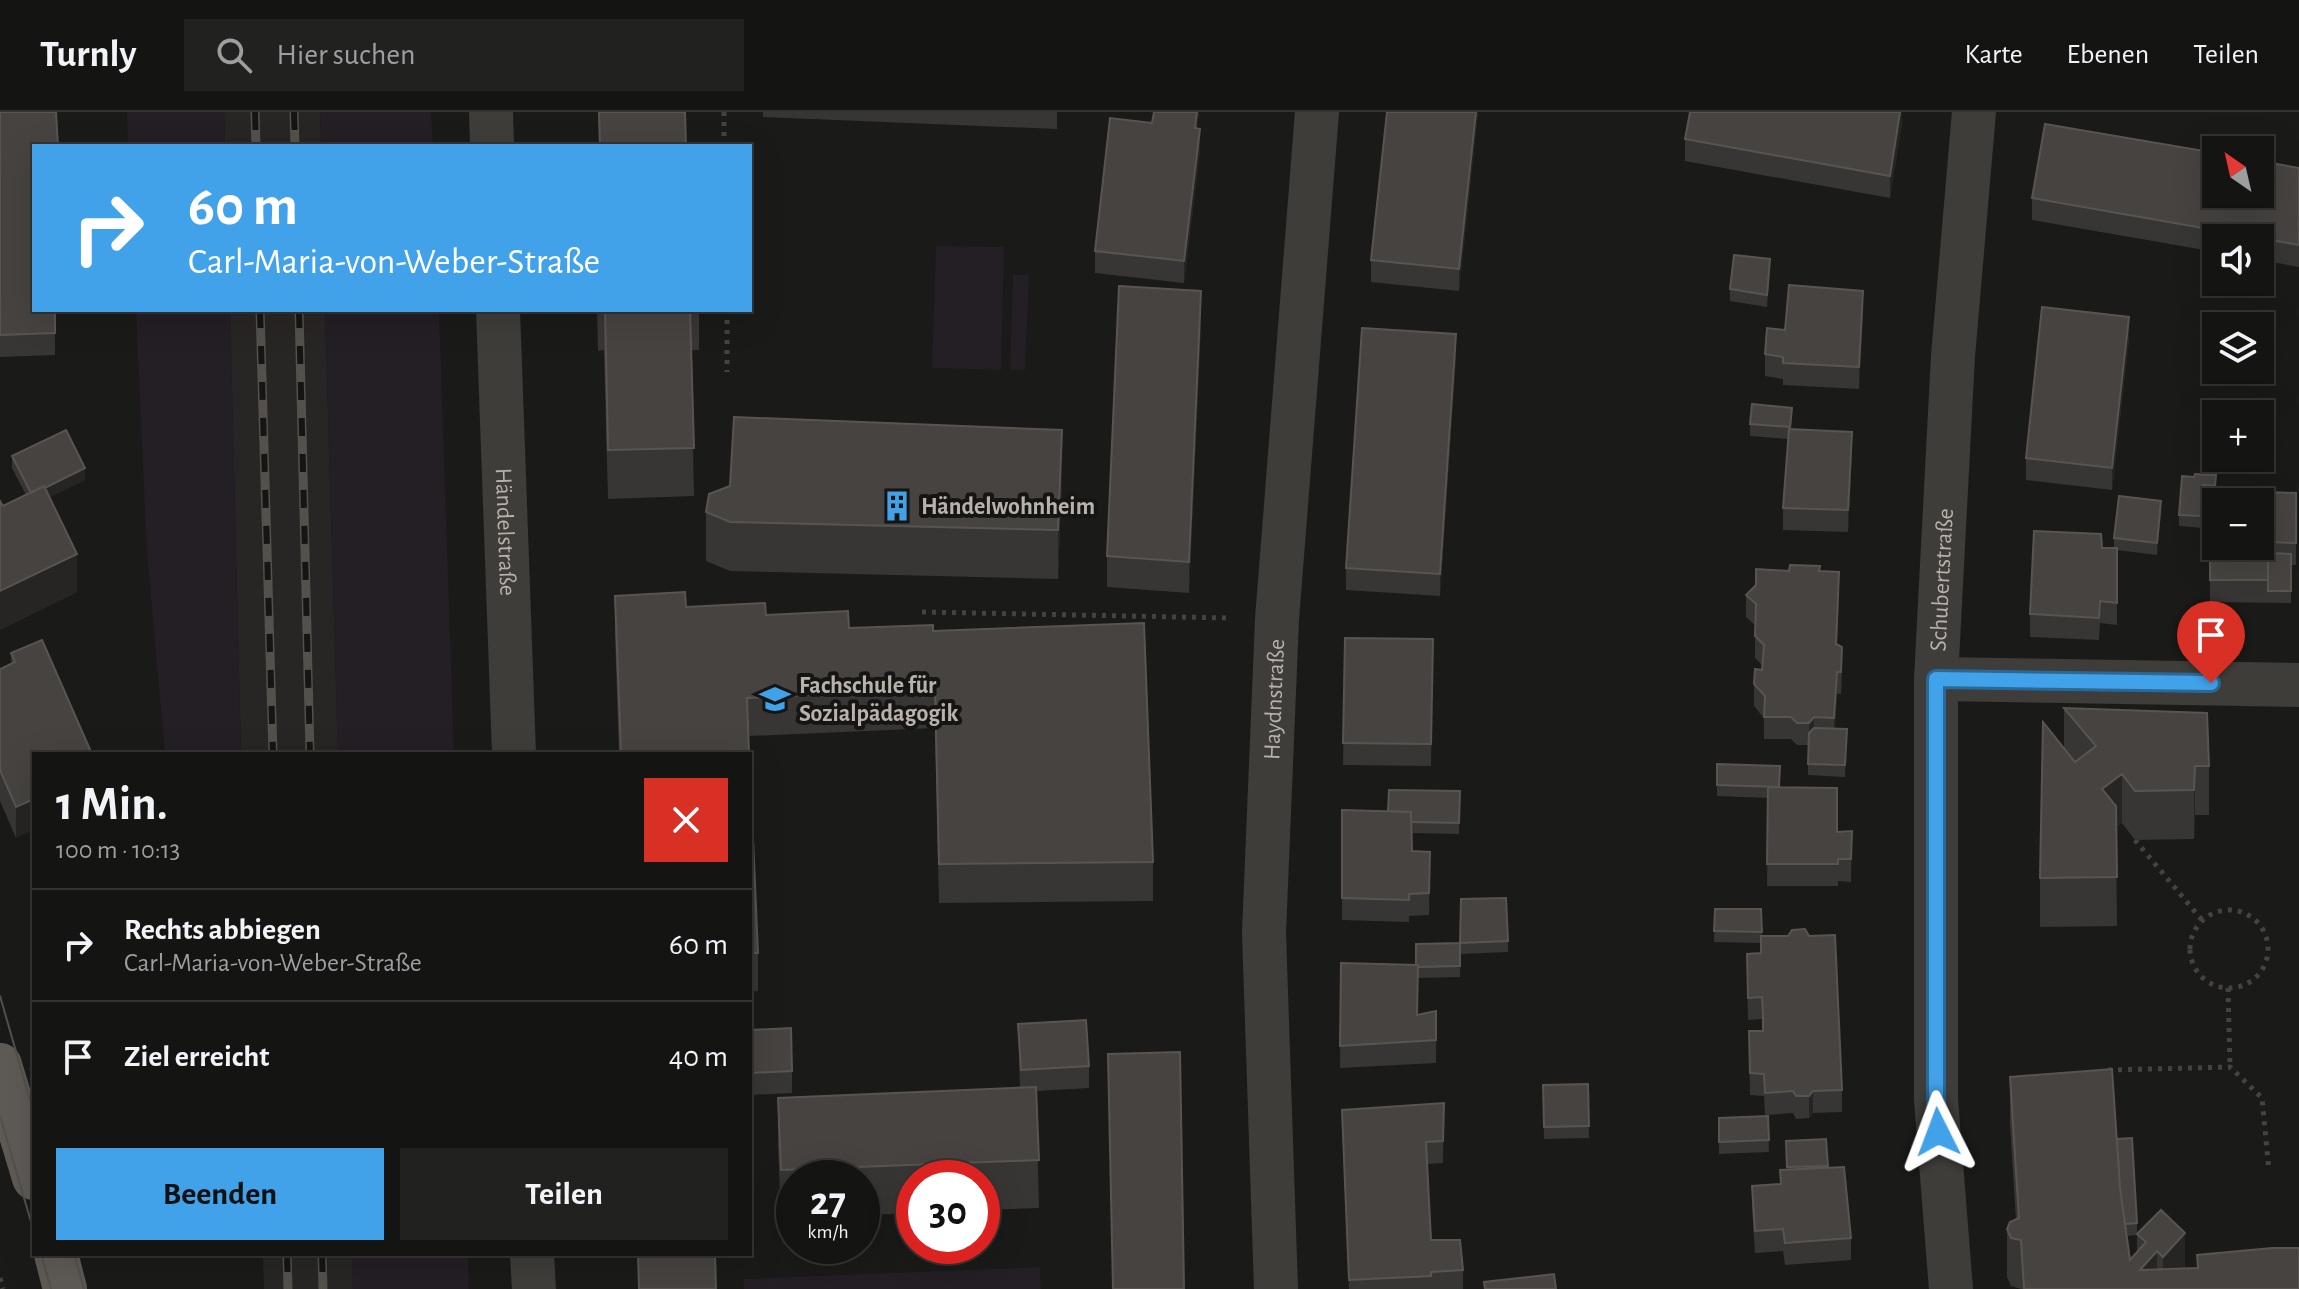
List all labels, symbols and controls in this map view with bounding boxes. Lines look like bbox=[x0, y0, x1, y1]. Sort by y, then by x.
search box bbox=[184, 19, 744, 91]
icon: search bbox=[212, 33, 256, 77]
text: Turnly bbox=[40, 36, 136, 74]
text: Hier suchen bbox=[276, 40, 416, 70]
text: Karte bbox=[1964, 41, 2023, 69]
text: Ebenen bbox=[2067, 41, 2149, 69]
text: Teilen bbox=[2193, 41, 2259, 69]
north arrow bbox=[2202, 136, 2274, 208]
map controls bbox=[2202, 136, 2274, 560]
icon: right bbox=[56, 176, 160, 280]
text: 60 m bbox=[188, 179, 298, 235]
button: sound bbox=[2202, 224, 2274, 296]
text: Carl-Maria-von-Weber-Straße bbox=[188, 244, 600, 280]
button: layers bbox=[2202, 312, 2274, 384]
button: + bbox=[2202, 400, 2274, 472]
street label: Händelstraße bbox=[491, 467, 519, 596]
button: − bbox=[2202, 488, 2274, 560]
building icon: Händelwohnheim bbox=[880, 489, 914, 523]
place label: Händelwohnheim bbox=[921, 495, 1095, 519]
street label: Schubertstraße bbox=[1926, 508, 1958, 652]
pin bbox=[2177, 601, 2245, 683]
icon: arrive bbox=[2189, 613, 2233, 657]
street label: Haydnstraße bbox=[1260, 638, 1289, 760]
place label: Fachschule für Sozialpädagogik bbox=[799, 674, 959, 726]
school or university icon: Fachschule für Sozialpädagogik bbox=[758, 682, 792, 716]
button: close bbox=[644, 778, 728, 862]
text: 1 Min. bbox=[56, 781, 168, 829]
text: 100 m · 10:13 bbox=[56, 837, 180, 863]
text: Rechts abbiegen bbox=[124, 915, 321, 945]
icon: right bbox=[56, 923, 100, 967]
text: 60 m bbox=[669, 930, 728, 960]
text: Carl-Maria-von-Weber-Straße bbox=[124, 950, 422, 976]
icon: arrive bbox=[56, 1035, 100, 1079]
text: Ziel erreicht bbox=[124, 1042, 269, 1072]
text: 40 m bbox=[669, 1042, 728, 1072]
position arrow bbox=[1896, 1090, 1980, 1174]
button: Beenden bbox=[56, 1148, 384, 1240]
button: Teilen bbox=[400, 1148, 728, 1240]
speed limit sign: 30 bbox=[896, 1160, 1000, 1264]
text: 27 bbox=[810, 1182, 846, 1222]
text: km/h bbox=[807, 1222, 849, 1242]

